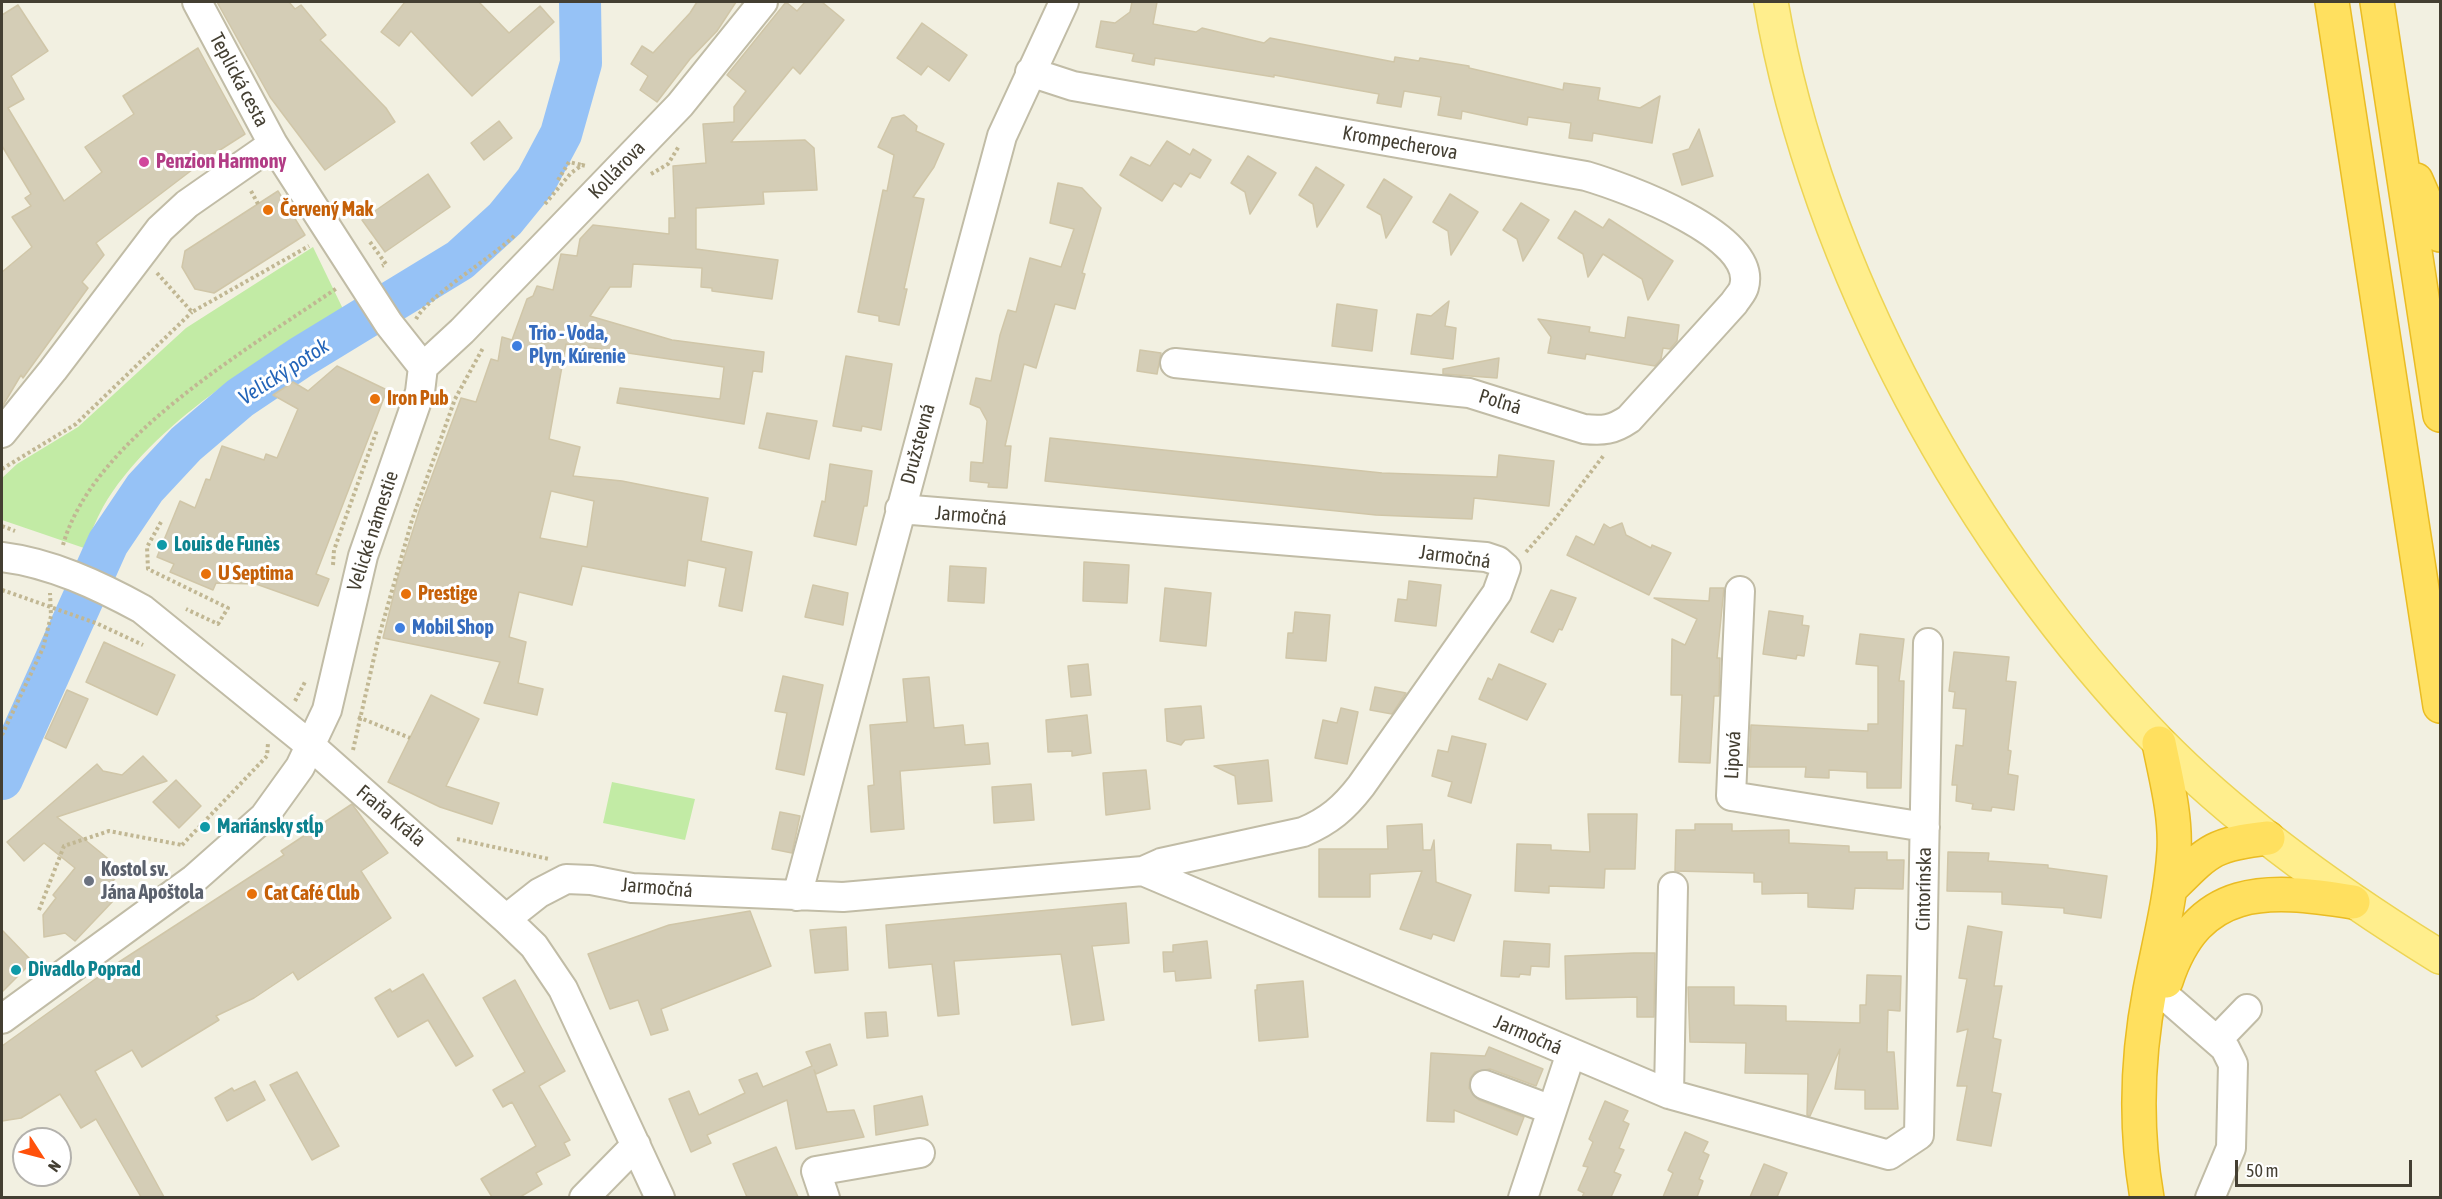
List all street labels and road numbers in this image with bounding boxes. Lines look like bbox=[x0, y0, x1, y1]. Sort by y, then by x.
street label: Teplická cesta bbox=[204, 29, 274, 131]
street label: Krompecherova bbox=[1341, 121, 1459, 165]
street label: Kollárova bbox=[584, 136, 650, 204]
street label: Poľná bbox=[1476, 384, 1524, 420]
street label: Družstevná bbox=[896, 401, 940, 487]
street label: Velické námestie bbox=[342, 468, 404, 594]
street label: Jarmočná bbox=[934, 501, 1008, 531]
street label: Jarmočná bbox=[1418, 540, 1492, 574]
street label: Lipová bbox=[1720, 730, 1746, 780]
street label: Fraňa Kráľa bbox=[351, 780, 431, 852]
street label: Cintorínska bbox=[1911, 847, 1937, 931]
street label: Jarmočná bbox=[620, 873, 694, 903]
street label: Jarmočná bbox=[1490, 1010, 1566, 1060]

